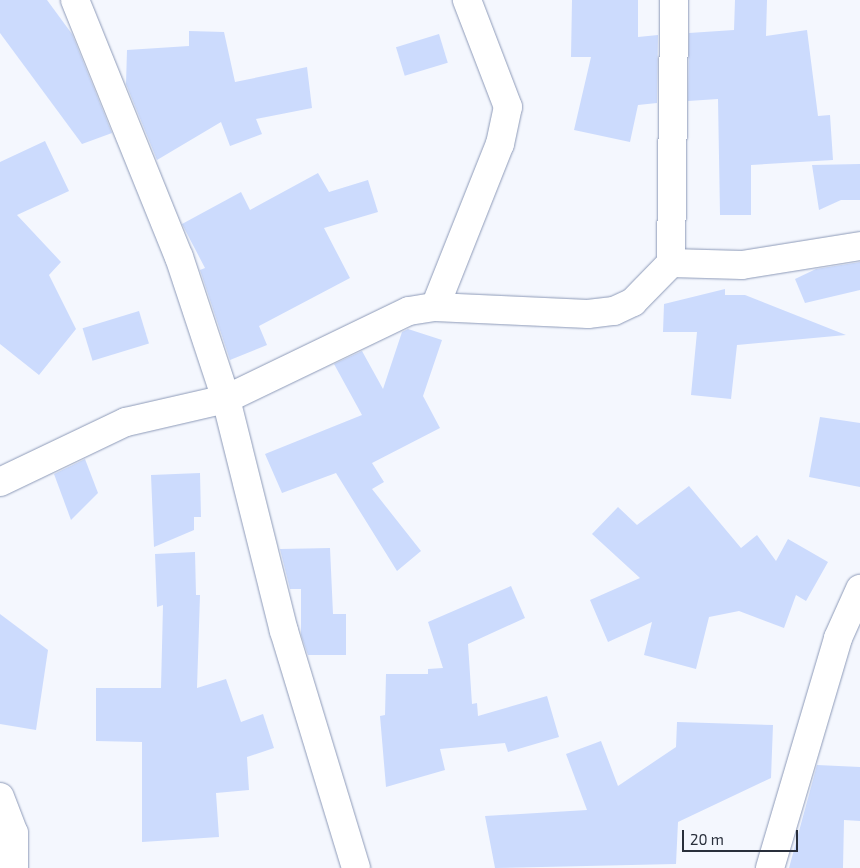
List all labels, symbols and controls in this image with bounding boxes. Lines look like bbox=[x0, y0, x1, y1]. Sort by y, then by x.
scale bar bbox=[685, 820, 801, 852]
text: 20 m bbox=[690, 830, 724, 848]

